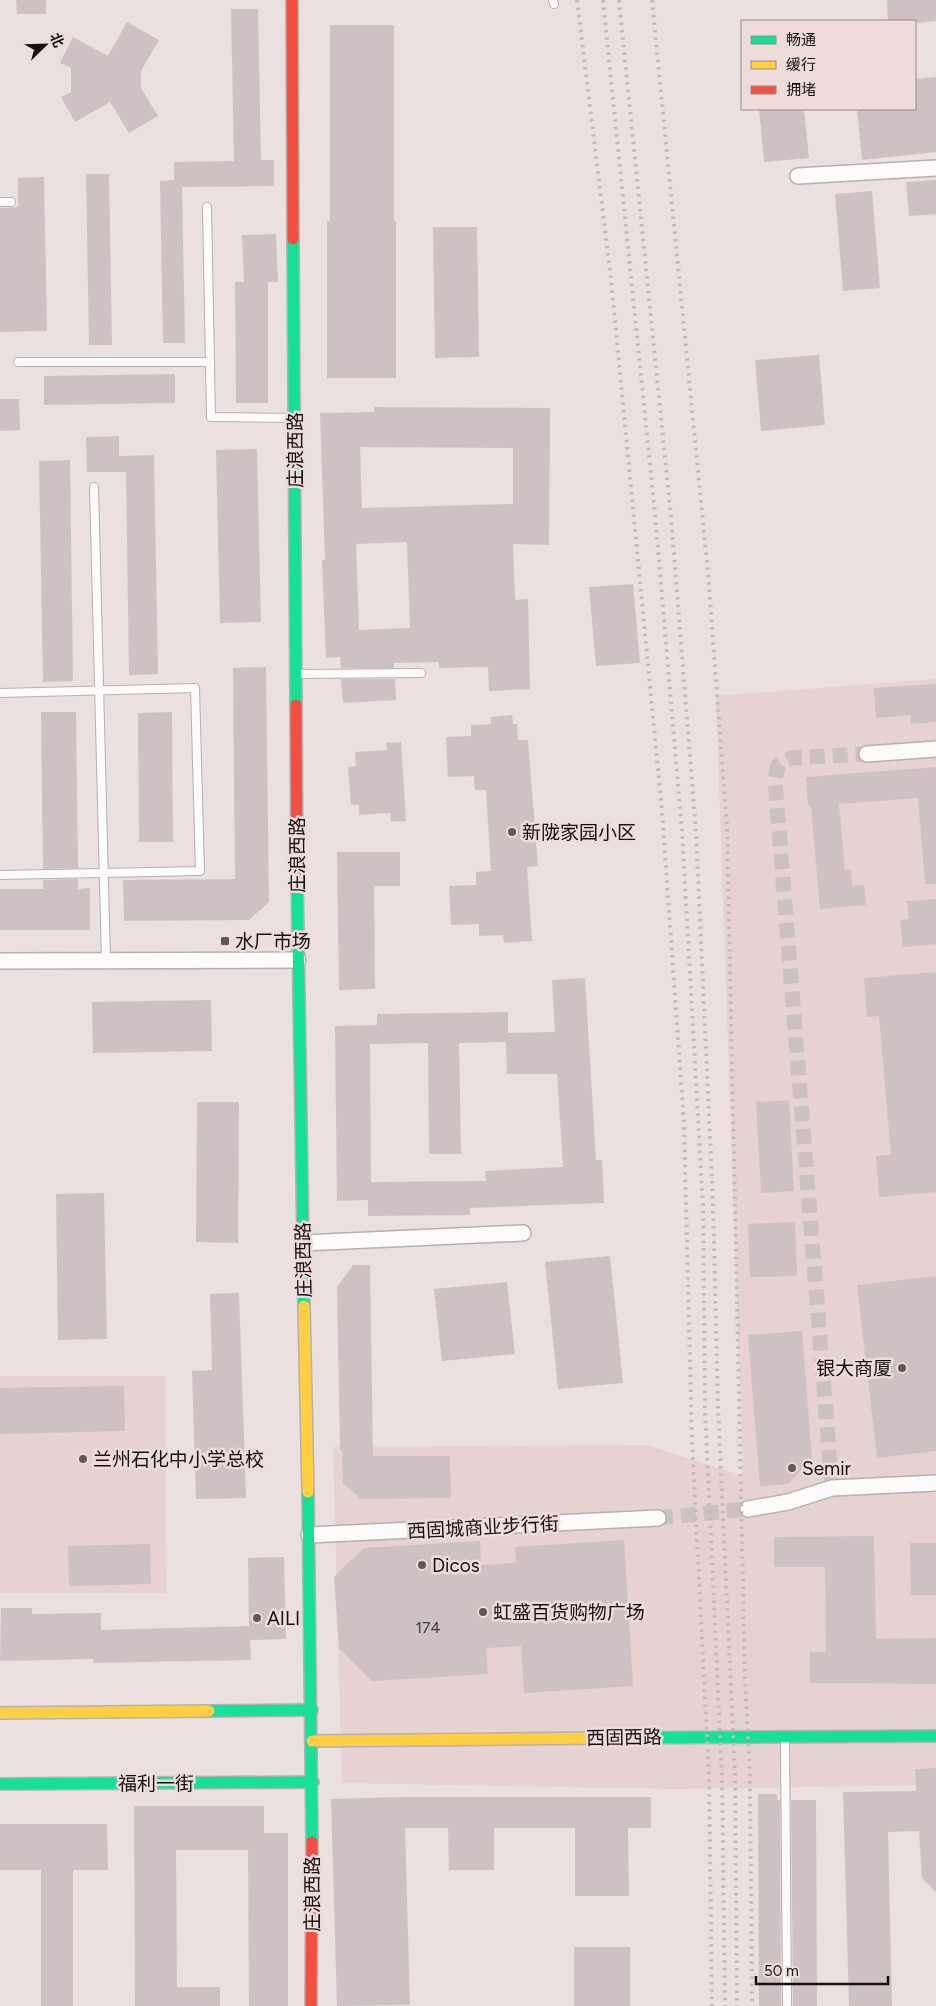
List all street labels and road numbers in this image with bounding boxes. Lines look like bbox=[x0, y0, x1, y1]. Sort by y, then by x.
street label: 庄浪西路 bbox=[284, 412, 307, 488]
street label: 庄浪西路 bbox=[286, 817, 309, 893]
street label: 庄浪西路 bbox=[291, 1222, 316, 1298]
street label: 西固城商业步行街 bbox=[407, 1512, 560, 1543]
street label: 西固西路 bbox=[586, 1725, 662, 1750]
street label: 福利一街 bbox=[118, 1772, 194, 1795]
street label: 庄浪西路 bbox=[301, 1856, 324, 1932]

